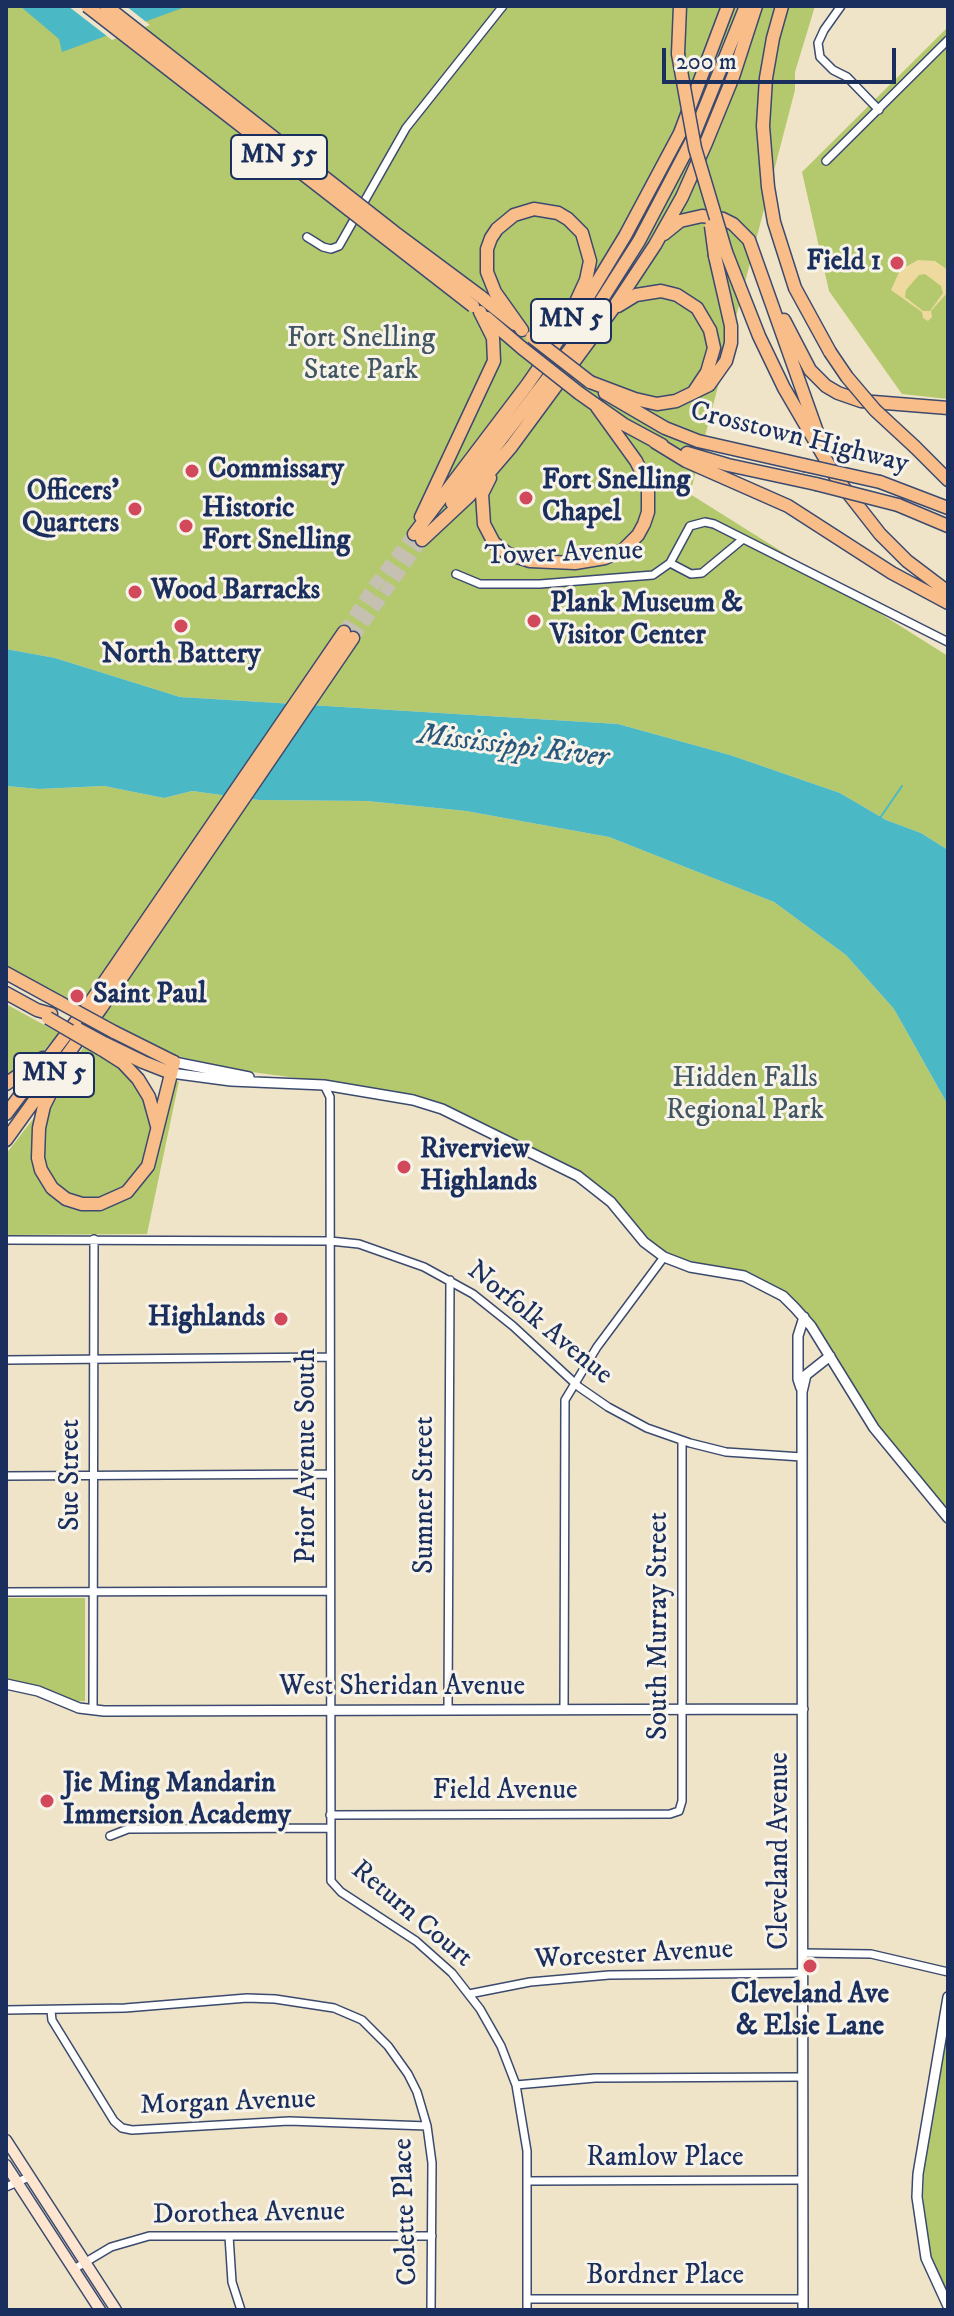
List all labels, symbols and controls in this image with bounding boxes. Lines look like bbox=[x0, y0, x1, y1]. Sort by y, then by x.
scale bar bbox=[666, 32, 900, 82]
text: 200 m bbox=[676, 47, 737, 77]
road number: MN 55 bbox=[231, 135, 327, 179]
place label: Field 1 bbox=[806, 246, 881, 280]
marker: Field 1 bbox=[888, 254, 906, 272]
road number: MN 5 bbox=[531, 299, 611, 343]
park label: Fort Snelling State Park bbox=[287, 323, 435, 389]
street label: Crosstown Highway bbox=[686, 396, 912, 482]
place label: Commissary bbox=[208, 454, 344, 488]
marker: Commissary bbox=[183, 462, 201, 480]
place label: Fort Snelling Chapel bbox=[542, 465, 690, 531]
place label: Officers' Quarters bbox=[22, 476, 119, 542]
marker: Fort Snelling Chapel bbox=[517, 489, 535, 507]
place label: Historic Fort Snelling bbox=[202, 493, 350, 559]
marker: Officers' Quarters bbox=[126, 500, 144, 518]
marker: Historic Fort Snelling bbox=[177, 517, 195, 535]
street label: Tower Avenue bbox=[484, 535, 644, 575]
place label: Wood Barracks bbox=[151, 575, 320, 609]
marker: Wood Barracks bbox=[126, 583, 144, 601]
place label: Plank Museum & Visitor Center bbox=[550, 588, 743, 654]
marker: Plank Museum & Visitor Center bbox=[525, 612, 543, 630]
marker: North Battery bbox=[172, 617, 190, 635]
place label: North Battery bbox=[102, 639, 260, 673]
water label: Mississippi River bbox=[416, 718, 610, 778]
place label: Saint Paul bbox=[93, 979, 206, 1013]
marker: Saint Paul bbox=[68, 987, 86, 1005]
road number: MN 5 bbox=[14, 1053, 94, 1097]
park label: Hidden Falls Regional Park bbox=[666, 1063, 824, 1129]
place label: Riverview Highlands bbox=[420, 1134, 537, 1200]
marker: Riverview Highlands bbox=[395, 1158, 413, 1176]
street label: Norfolk Avenue bbox=[459, 1255, 619, 1393]
place label: Highlands bbox=[148, 1302, 265, 1336]
marker: Highlands bbox=[272, 1310, 290, 1328]
street label: Prior Avenue South bbox=[291, 1348, 325, 1564]
street label: Sumner Street bbox=[409, 1416, 443, 1574]
street label: Sue Street bbox=[55, 1419, 89, 1531]
street label: South Murray Street bbox=[643, 1512, 677, 1740]
street label: West Sheridan Avenue bbox=[279, 1671, 525, 1705]
street label: Cleveland Avenue bbox=[764, 1752, 798, 1950]
place label: Jie Ming Mandarin Immersion Academy bbox=[63, 1768, 291, 1834]
street label: Field Avenue bbox=[432, 1775, 578, 1809]
marker: Jie Ming Mandarin Immersion Academy bbox=[38, 1792, 56, 1810]
street label: Return Court bbox=[343, 1854, 479, 1976]
street label: Worcester Avenue bbox=[534, 1934, 734, 1978]
marker: Cleveland Ave & Elsie Lane bbox=[801, 1957, 819, 1975]
place label: Cleveland Ave & Elsie Lane bbox=[731, 1979, 889, 2045]
street label: Morgan Avenue bbox=[139, 2084, 317, 2124]
street label: Colette Place bbox=[388, 2138, 426, 2286]
street label: Ramlow Place bbox=[586, 2142, 744, 2176]
street label: Dorothea Avenue bbox=[153, 2197, 345, 2233]
street label: Bordner Place bbox=[586, 2260, 744, 2294]

